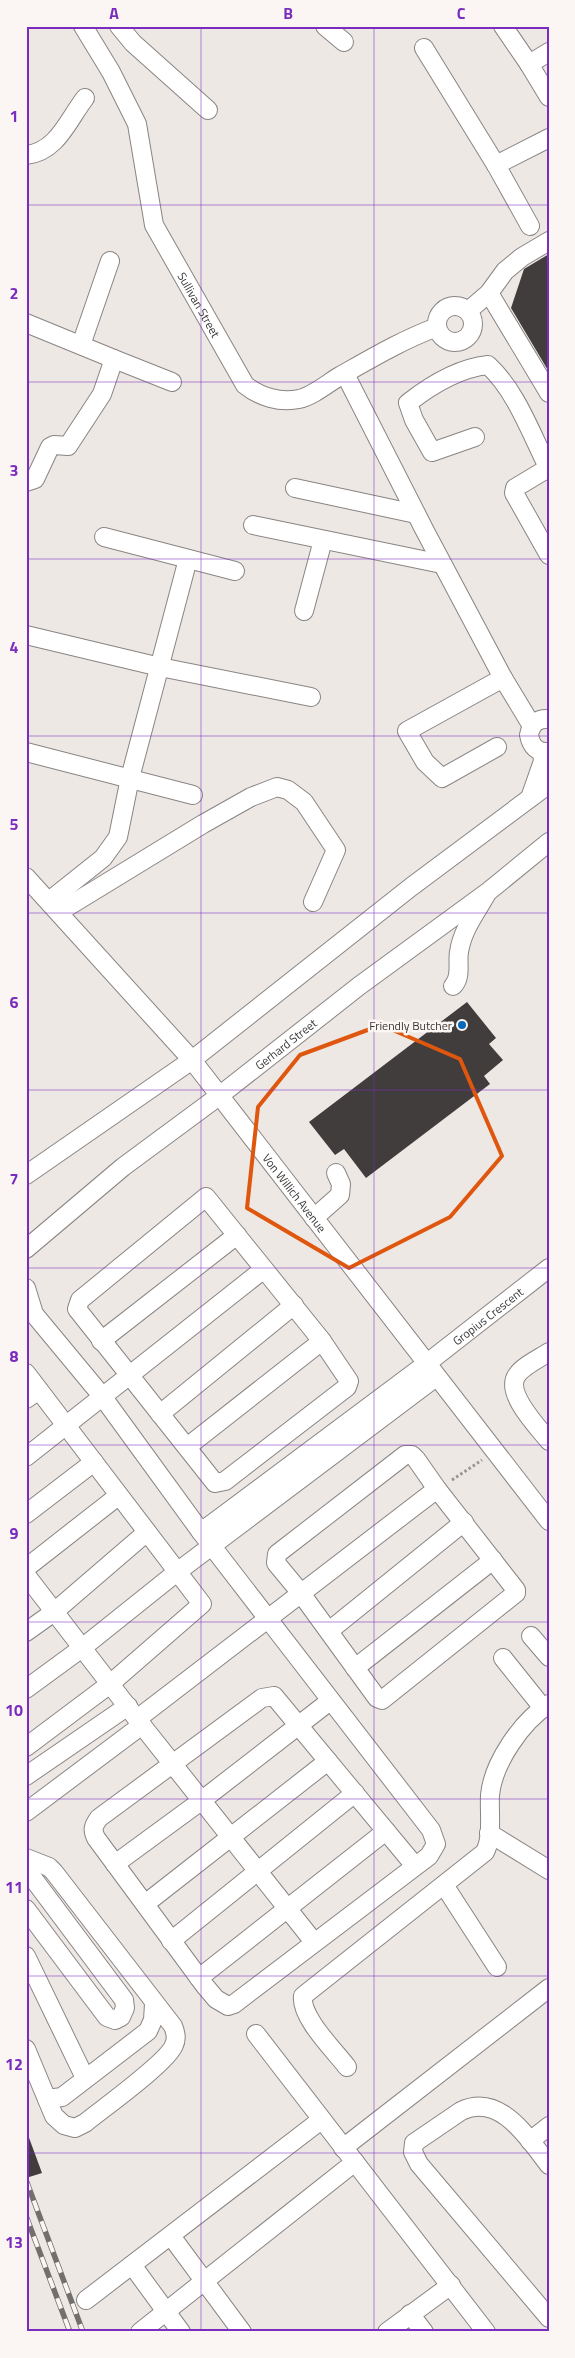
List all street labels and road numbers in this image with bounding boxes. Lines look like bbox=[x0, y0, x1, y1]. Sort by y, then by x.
street label: Sullivan Street bbox=[173, 268, 226, 342]
street label: Gerhard Street bbox=[251, 1013, 321, 1074]
street label: Von Willich Avenue bbox=[258, 1149, 332, 1236]
street label: Gropius Crescent bbox=[448, 1282, 528, 1350]

